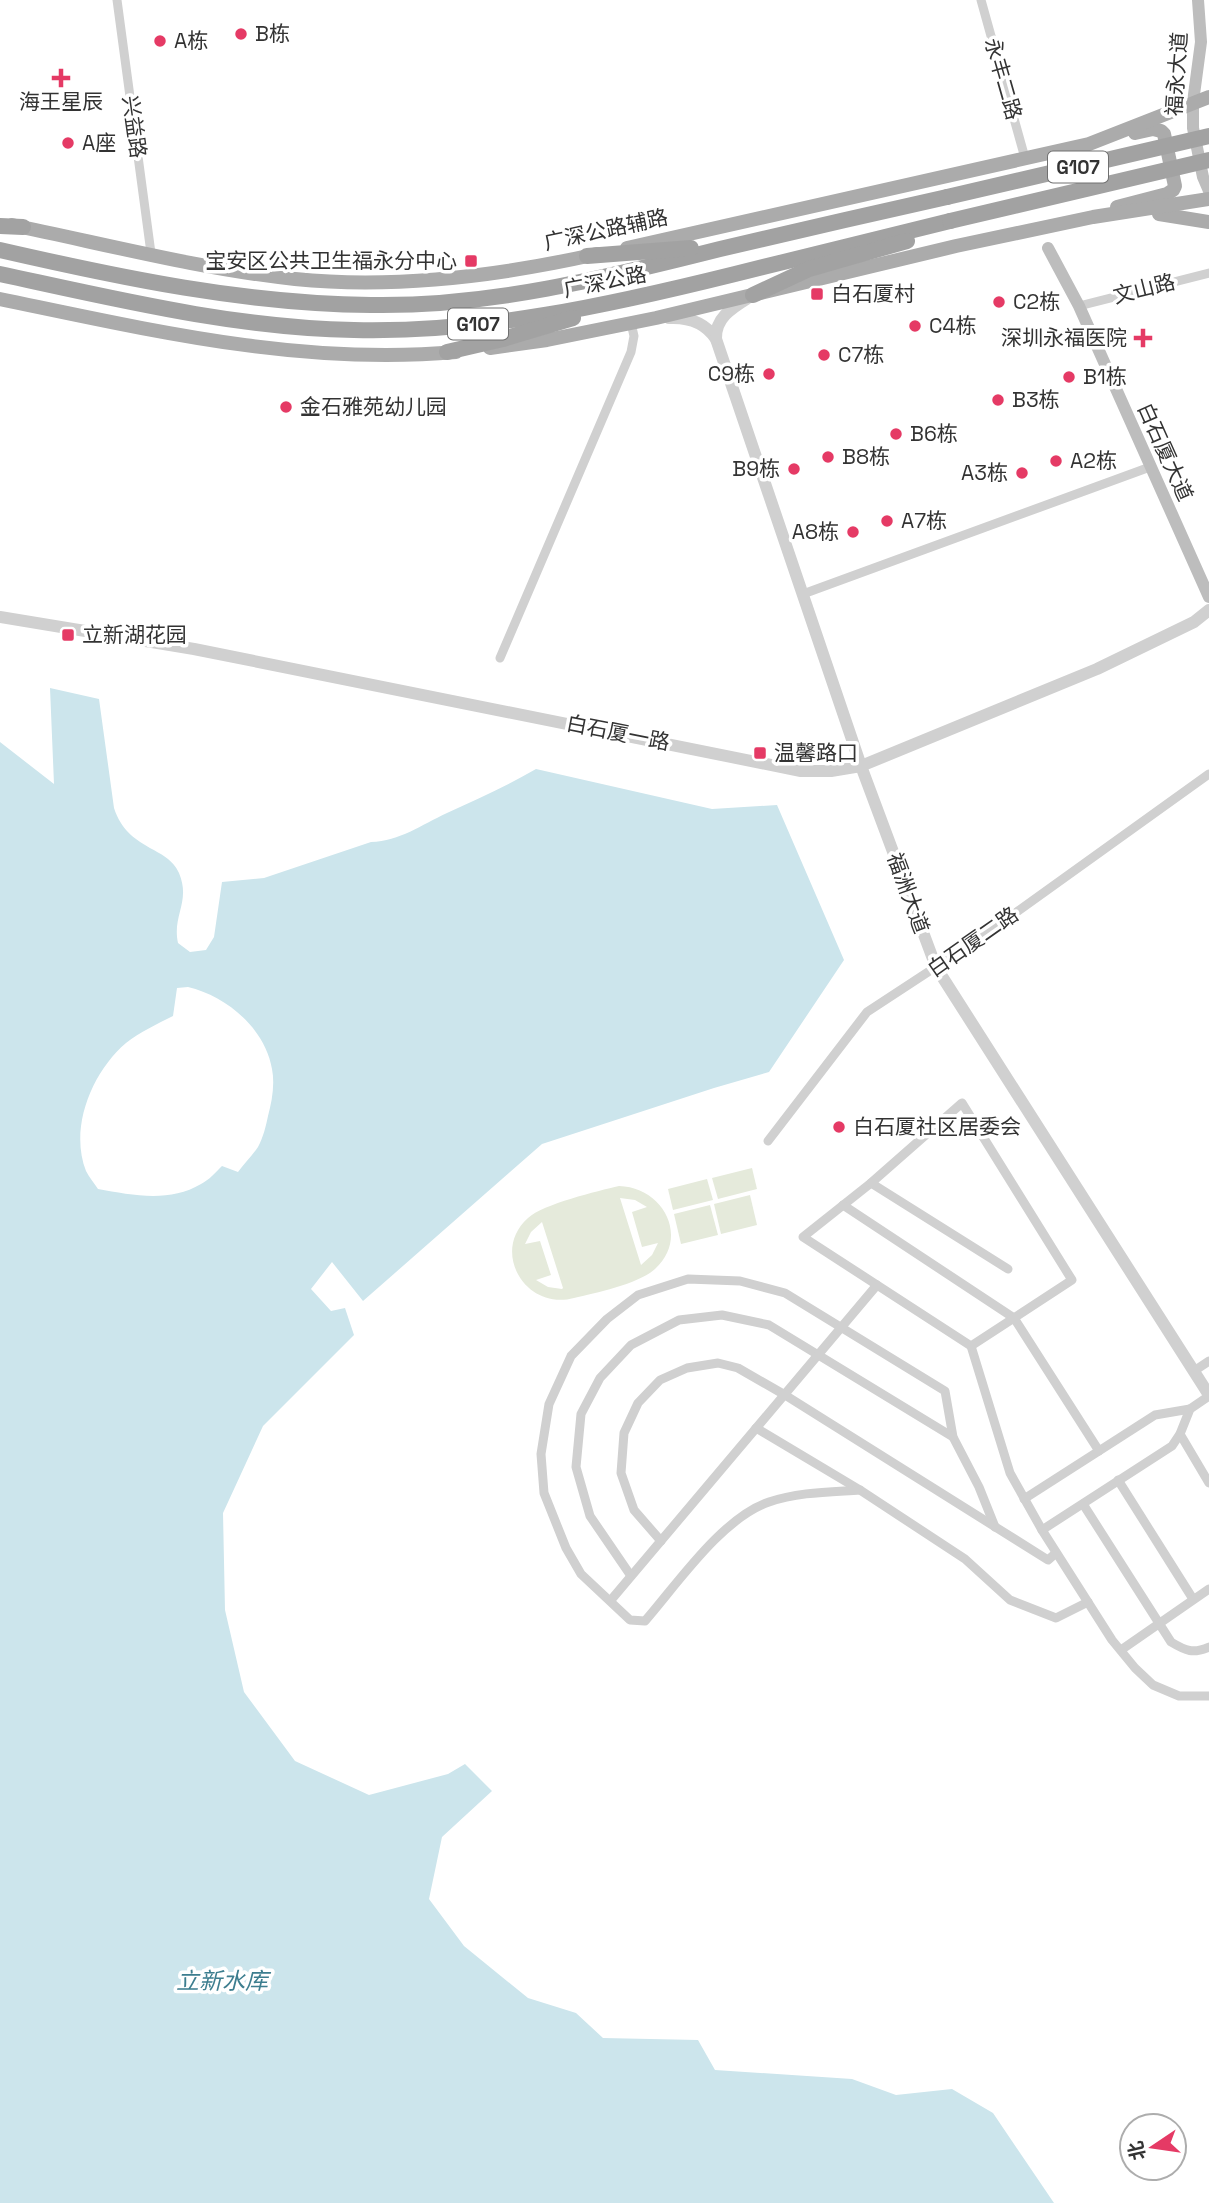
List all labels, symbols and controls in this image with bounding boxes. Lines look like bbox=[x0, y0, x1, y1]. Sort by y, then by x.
place label: B栋 bbox=[255, 20, 290, 47]
marker: B栋 bbox=[233, 26, 249, 42]
place label: A栋 bbox=[174, 27, 208, 54]
street label: 福永大道 bbox=[1160, 31, 1193, 117]
marker: A栋 bbox=[152, 33, 168, 49]
street label: 永丰二路 bbox=[979, 35, 1028, 123]
marker: 海王星辰 bbox=[53, 70, 69, 86]
place label: 海王星辰 bbox=[19, 88, 103, 115]
street label: 兴益路 bbox=[117, 94, 152, 160]
place label: A座 bbox=[82, 129, 116, 156]
marker: A座 bbox=[60, 135, 76, 151]
road number: G107 bbox=[1048, 152, 1108, 182]
street label: 广深公路辅路 bbox=[541, 203, 670, 256]
place label: 宝安区公共卫生福永分中心 bbox=[205, 247, 457, 274]
marker: 宝安区公共卫生福永分中心 bbox=[463, 253, 479, 269]
street label: 广深公路 bbox=[561, 260, 649, 303]
street label: 文山路 bbox=[1110, 268, 1178, 309]
place label: 白石厦村 bbox=[831, 280, 915, 307]
marker: 白石厦村 bbox=[809, 286, 825, 302]
place label: C2栋 bbox=[1013, 288, 1060, 315]
marker: C2栋 bbox=[991, 294, 1007, 310]
road number: G107 bbox=[448, 308, 508, 340]
place label: C4栋 bbox=[929, 312, 977, 339]
marker: C4栋 bbox=[907, 318, 923, 334]
place label: 深圳永福医院 bbox=[1001, 324, 1127, 351]
marker: 深圳永福医院 bbox=[1133, 328, 1153, 348]
place label: C7栋 bbox=[838, 341, 884, 368]
marker: C7栋 bbox=[816, 347, 832, 363]
place label: C9栋 bbox=[708, 360, 755, 387]
place label: B1栋 bbox=[1083, 363, 1127, 390]
marker: C9栋 bbox=[761, 366, 777, 382]
marker: B1栋 bbox=[1061, 369, 1077, 385]
place label: B3栋 bbox=[1012, 386, 1060, 413]
marker: B3栋 bbox=[990, 392, 1006, 408]
place label: 金石雅苑幼儿园 bbox=[300, 393, 447, 420]
street label: 白石厦大道 bbox=[1132, 398, 1199, 505]
marker: 金石雅苑幼儿园 bbox=[278, 399, 294, 415]
place label: B6栋 bbox=[910, 420, 958, 447]
marker: B6栋 bbox=[888, 426, 904, 442]
place label: B8栋 bbox=[842, 443, 890, 470]
place label: A2栋 bbox=[1070, 447, 1117, 474]
marker: B8栋 bbox=[820, 449, 836, 465]
marker: A2栋 bbox=[1048, 453, 1064, 469]
place label: B9栋 bbox=[732, 455, 780, 482]
place label: A3栋 bbox=[961, 459, 1008, 486]
marker: B9栋 bbox=[786, 461, 802, 477]
marker: A3栋 bbox=[1014, 465, 1030, 481]
place label: A7栋 bbox=[901, 507, 947, 534]
marker: A7栋 bbox=[879, 513, 895, 529]
place label: A8栋 bbox=[792, 518, 839, 545]
marker: A8栋 bbox=[845, 524, 861, 540]
place label: 立新湖花园 bbox=[82, 621, 187, 648]
marker: 立新湖花园 bbox=[60, 627, 76, 643]
street label: 白石厦一路 bbox=[564, 709, 672, 756]
place label: 温馨路口 bbox=[774, 739, 858, 766]
marker: 温馨路口 bbox=[752, 745, 768, 761]
street label: 福洲大道 bbox=[881, 849, 936, 937]
street label: 白石厦二路 bbox=[922, 900, 1023, 983]
place label: 白石厦社区居委会 bbox=[853, 1113, 1021, 1140]
marker: 白石厦社区居委会 bbox=[831, 1119, 847, 1135]
water label: 立新水库 bbox=[176, 1966, 272, 1996]
north arrow bbox=[1118, 2112, 1188, 2182]
text: 北 bbox=[1123, 2139, 1151, 2163]

